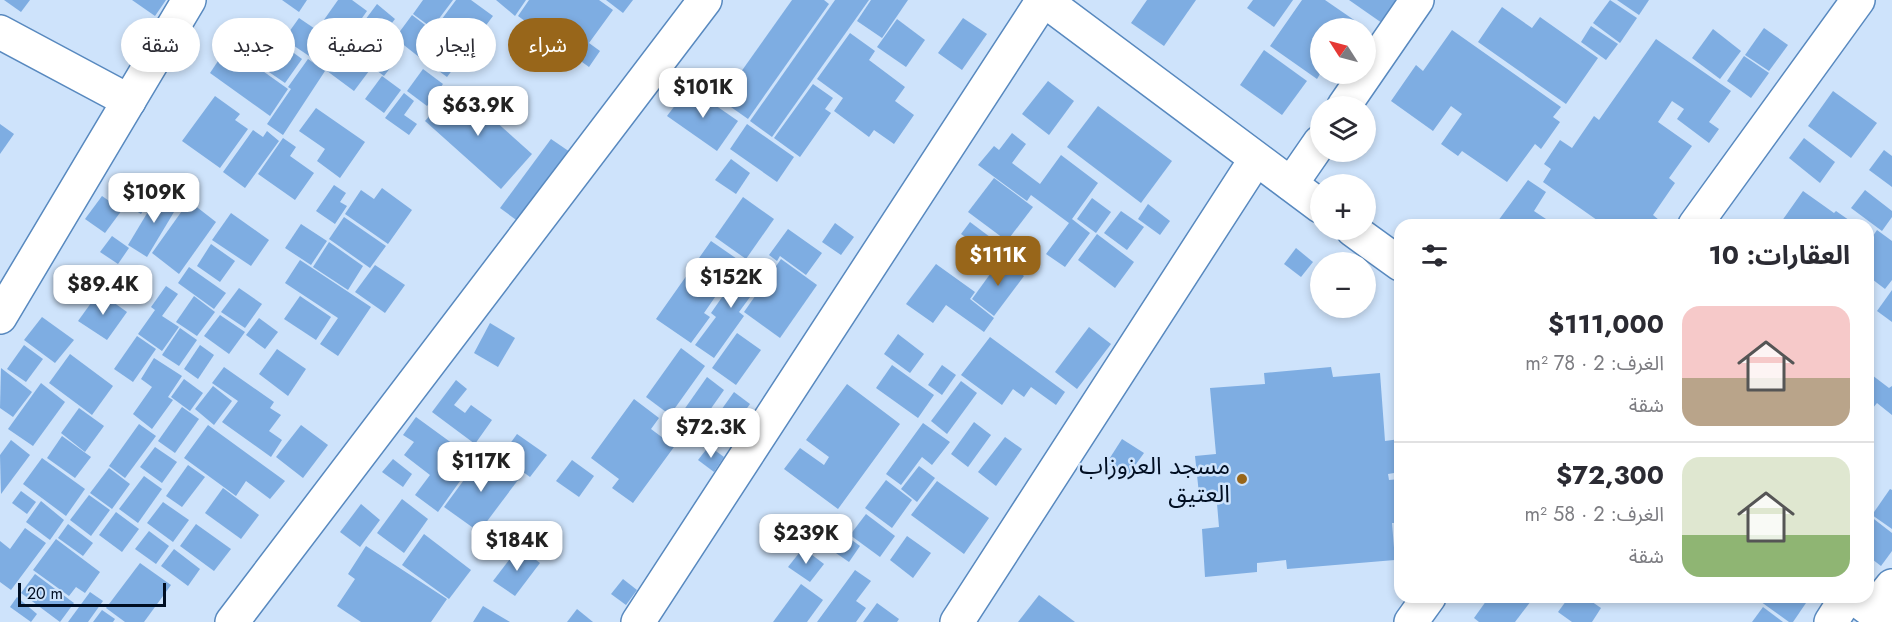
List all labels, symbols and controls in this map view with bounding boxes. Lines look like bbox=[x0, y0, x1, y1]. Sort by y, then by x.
chip: شقة bbox=[121, 18, 200, 72]
chip: جديد bbox=[212, 18, 295, 72]
chip: تصفية bbox=[307, 18, 404, 72]
chip: إيجار bbox=[416, 18, 496, 72]
chip: شراء bbox=[508, 18, 588, 72]
north arrow bbox=[1310, 18, 1376, 84]
map controls bbox=[1310, 18, 1376, 318]
pin: $101K bbox=[661, 68, 745, 119]
text: $101K bbox=[673, 73, 733, 102]
pin: $63.9K bbox=[429, 86, 527, 137]
text: $63.9K bbox=[442, 91, 514, 120]
button: layers bbox=[1310, 96, 1376, 162]
pin: $109K bbox=[112, 173, 196, 224]
button: + bbox=[1310, 174, 1376, 240]
text: $109K bbox=[122, 178, 186, 207]
pin: $111K bbox=[956, 236, 1040, 287]
text: العقارات: 10 bbox=[1708, 236, 1850, 274]
icon: filters bbox=[1418, 239, 1451, 272]
text: $111K bbox=[970, 241, 1026, 270]
button: − bbox=[1310, 252, 1376, 318]
pin: $152K bbox=[689, 258, 773, 309]
text: $152K bbox=[700, 263, 762, 292]
pin: $89.4K bbox=[54, 265, 152, 316]
text: $89.4K bbox=[67, 270, 139, 299]
text: $111,000 bbox=[1548, 305, 1664, 343]
icon: home bbox=[1730, 330, 1802, 402]
text: الغرف: 2 · 78 m² bbox=[1525, 349, 1664, 378]
text: شقة bbox=[1629, 391, 1664, 420]
pin: $72.3K bbox=[662, 408, 760, 459]
text: $72.3K bbox=[676, 413, 746, 442]
pin: $117K bbox=[439, 442, 523, 493]
text: $117K bbox=[452, 447, 510, 476]
place label: مسجد العزوزاب العتيق bbox=[1079, 448, 1230, 511]
text: $72,300 bbox=[1556, 456, 1664, 494]
marker: مسجد العزوزاب العتيق bbox=[1235, 472, 1249, 486]
icon: home bbox=[1730, 481, 1802, 553]
text: الغرف: 2 · 58 m² bbox=[1525, 500, 1664, 529]
pin: $239K bbox=[764, 514, 848, 565]
text: $239K bbox=[773, 519, 839, 548]
pin: $184K bbox=[475, 521, 559, 572]
text: $184K bbox=[485, 526, 549, 555]
text: شقة bbox=[1629, 542, 1664, 571]
scale bar bbox=[18, 580, 166, 608]
text: 20 m bbox=[27, 582, 63, 605]

